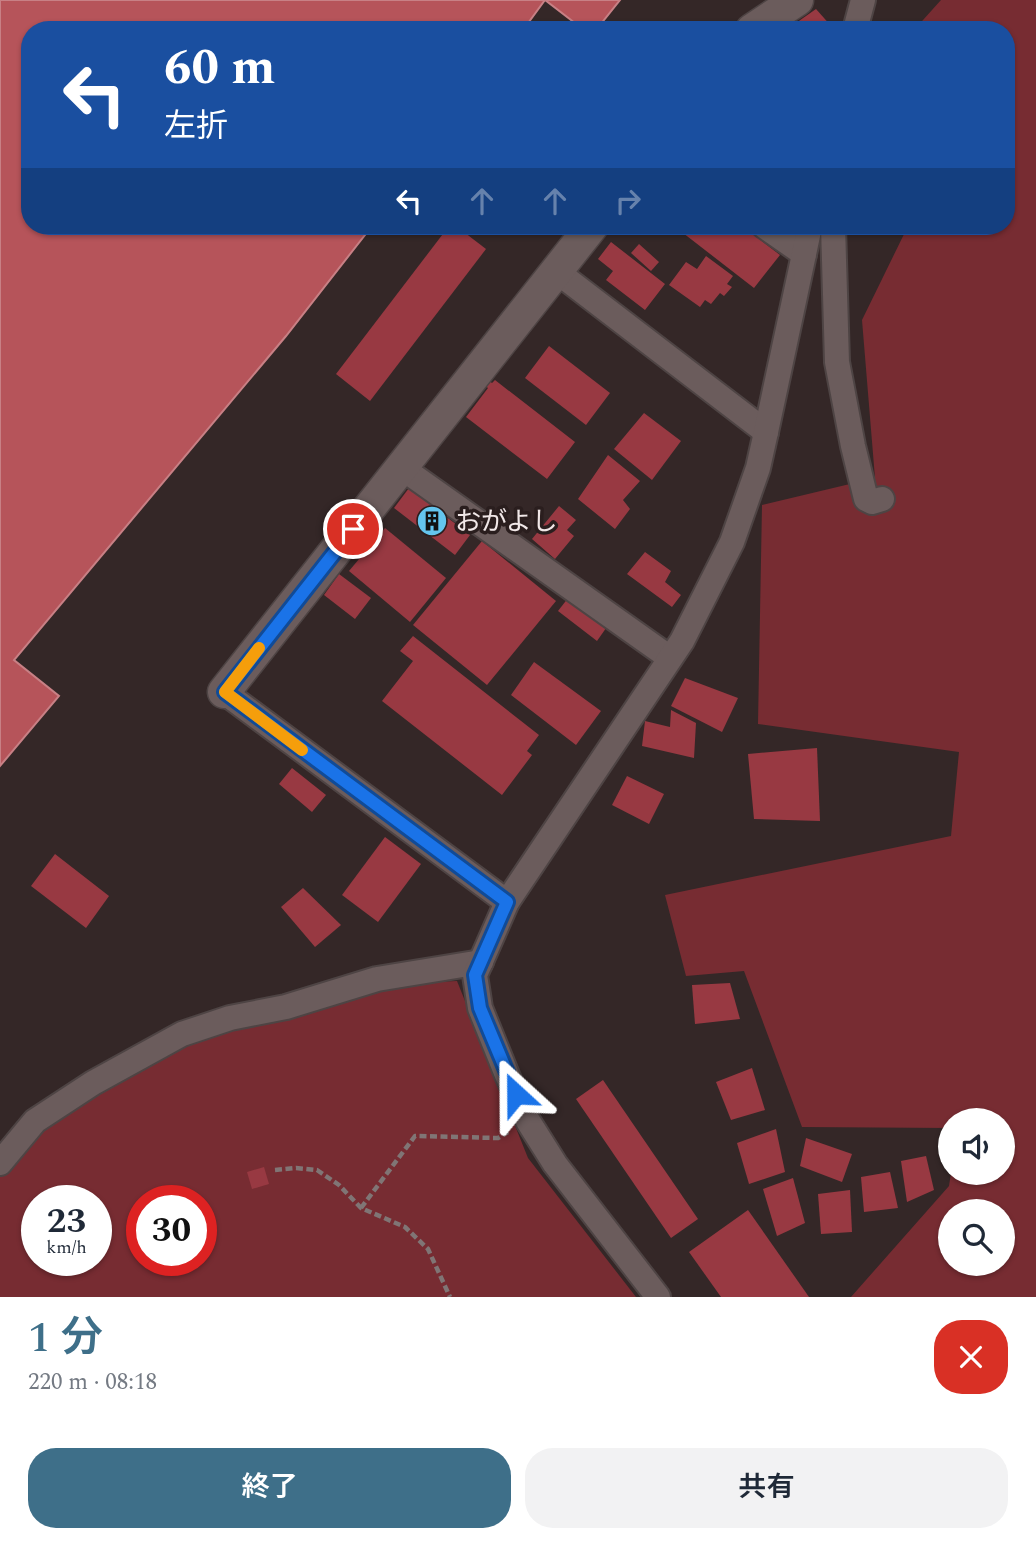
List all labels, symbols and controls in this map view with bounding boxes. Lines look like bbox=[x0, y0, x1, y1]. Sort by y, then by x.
text: 60 m bbox=[164, 31, 275, 106]
icon: left bbox=[49, 49, 140, 140]
text: 左折 bbox=[164, 102, 228, 151]
icon: left bbox=[390, 182, 428, 220]
icon: ahead bbox=[463, 182, 501, 220]
icon: ahead bbox=[536, 182, 574, 220]
icon: right bbox=[609, 182, 647, 220]
pin bbox=[323, 499, 383, 559]
place label: おがよし bbox=[455, 502, 558, 542]
building icon: おがよし bbox=[415, 504, 449, 538]
icon: arrive bbox=[334, 510, 372, 548]
position arrow bbox=[479, 1057, 553, 1131]
map controls bbox=[938, 1108, 1015, 1276]
button: sound bbox=[938, 1108, 1015, 1185]
speed limit sign: 30 bbox=[126, 1185, 217, 1276]
text: 23 bbox=[47, 1195, 86, 1248]
button: search bbox=[938, 1199, 1015, 1276]
text: km/h bbox=[46, 1234, 87, 1261]
text: 1 分 bbox=[28, 1307, 103, 1370]
button: close bbox=[934, 1320, 1008, 1394]
text: 220 m · 08:18 bbox=[28, 1365, 157, 1400]
button: 終了 bbox=[28, 1448, 511, 1528]
button: 共有 bbox=[525, 1448, 1008, 1528]

